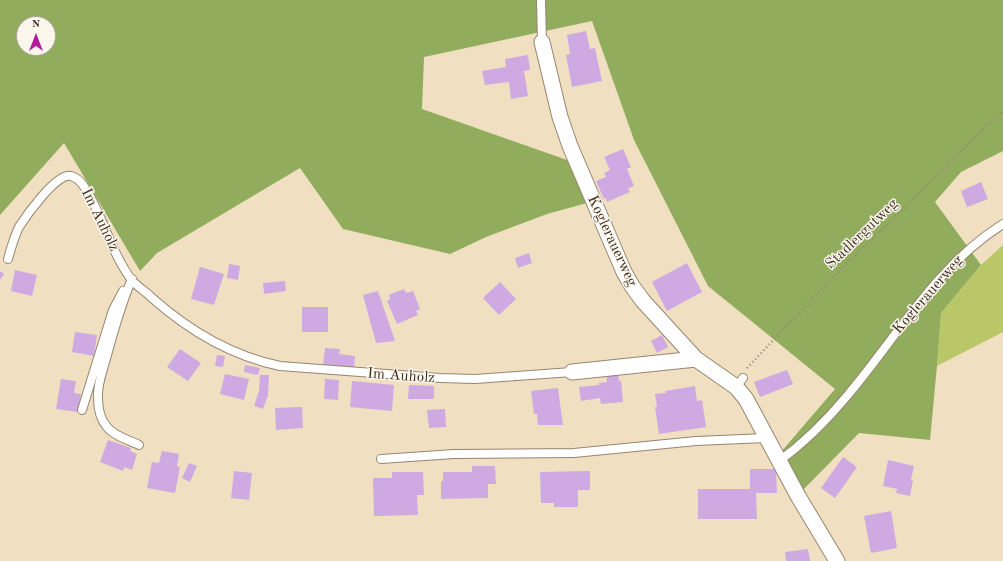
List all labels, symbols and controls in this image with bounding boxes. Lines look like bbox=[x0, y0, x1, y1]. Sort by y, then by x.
north arrow bbox=[16, 16, 56, 56]
text: N bbox=[32, 19, 40, 30]
street label: Im Auholz bbox=[77, 186, 123, 254]
street label: Koglerauerweg bbox=[583, 193, 641, 289]
street label: Stadlergutweg bbox=[822, 195, 902, 273]
street label: Koglerauerweg bbox=[889, 252, 967, 338]
street label: Im Auholz bbox=[367, 365, 435, 387]

